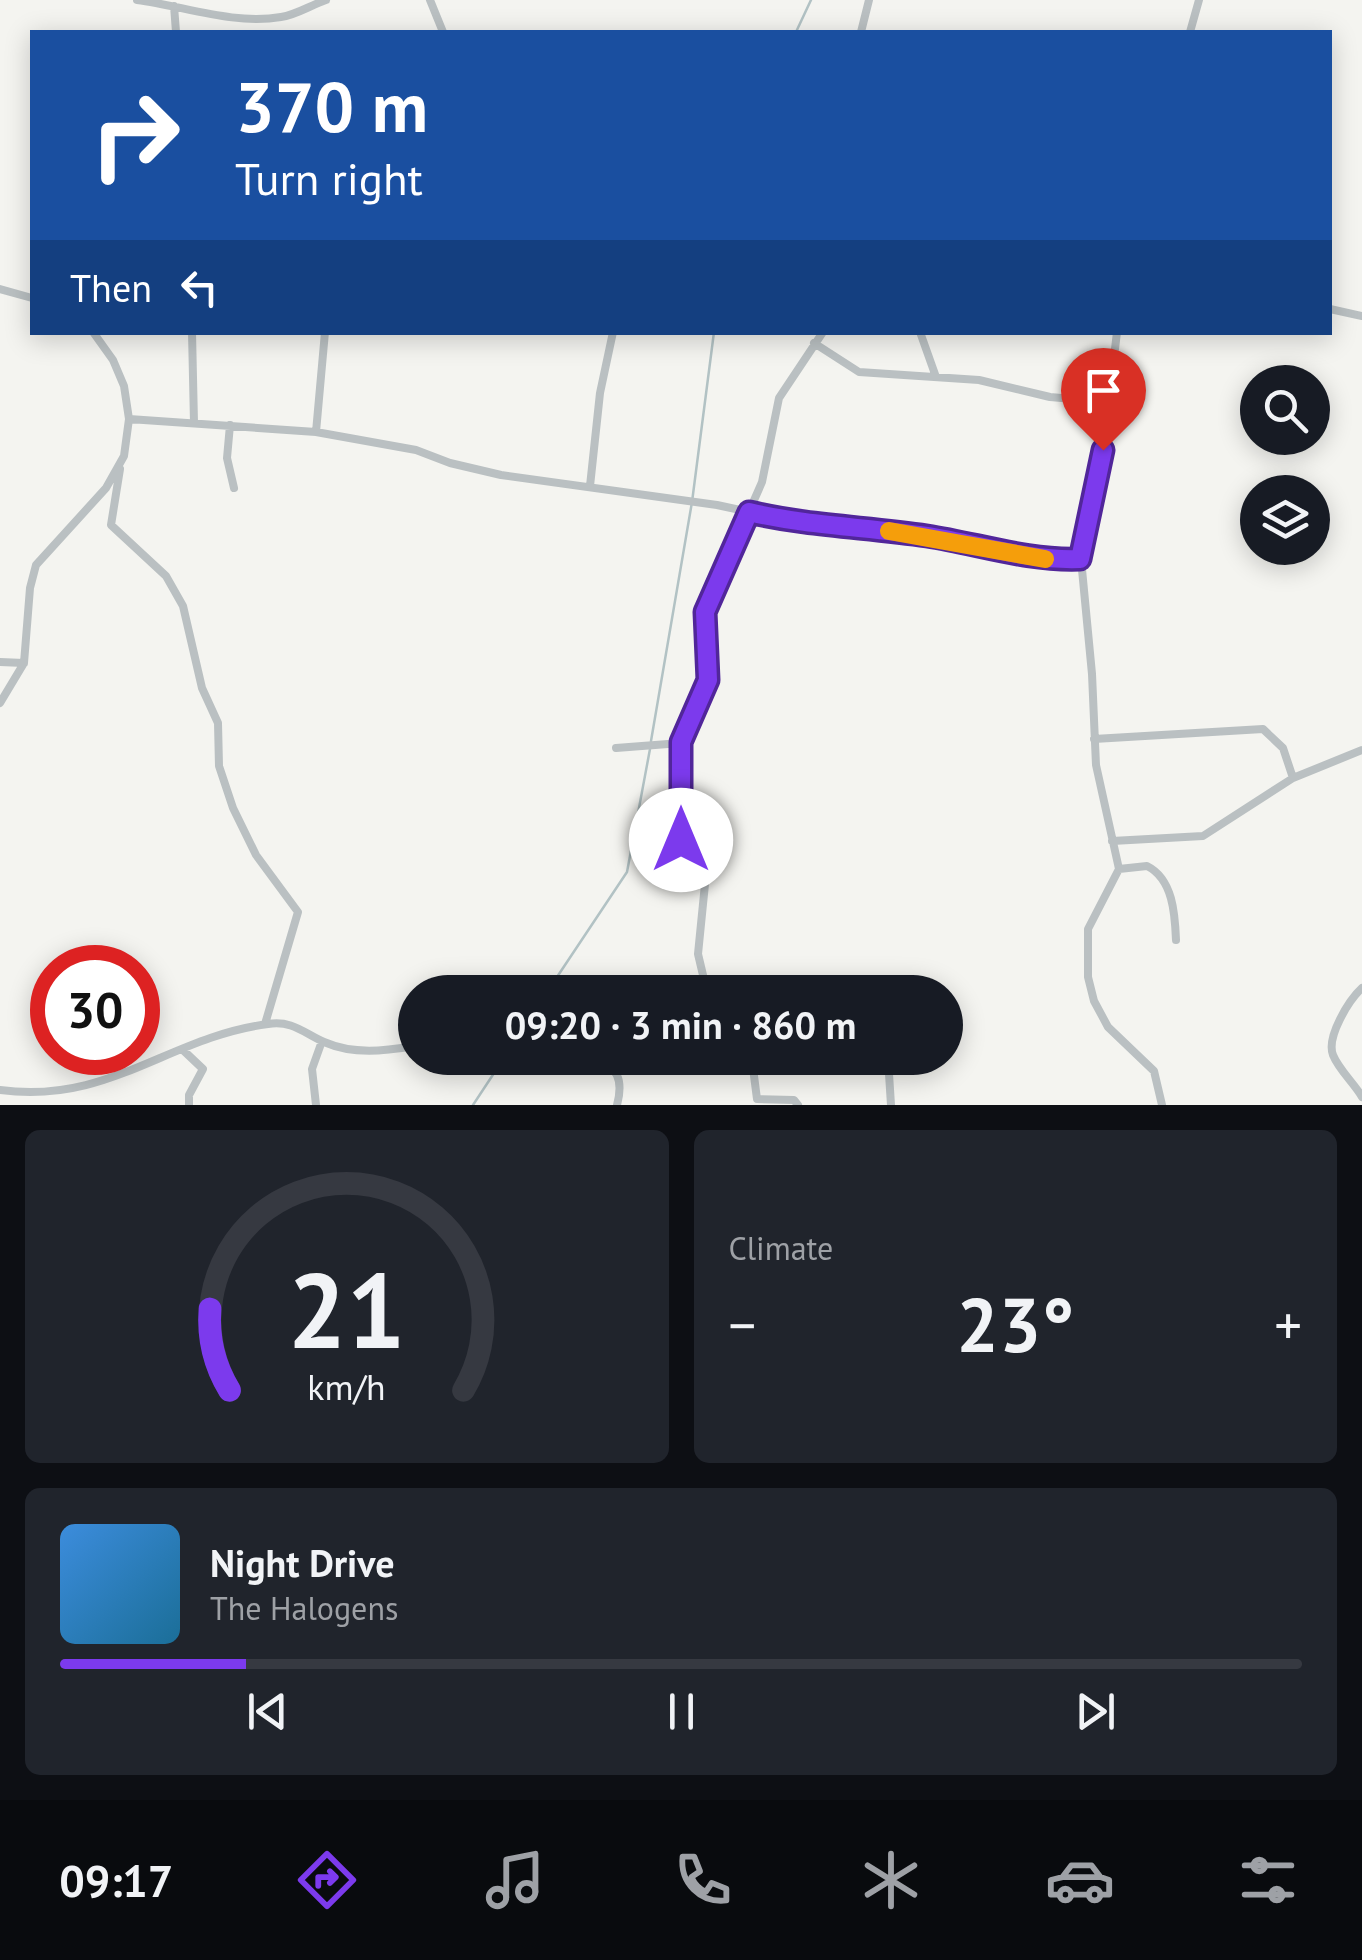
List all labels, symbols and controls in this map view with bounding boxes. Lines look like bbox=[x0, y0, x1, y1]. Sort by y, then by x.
text: 370 m bbox=[235, 61, 428, 151]
icon: right bbox=[70, 70, 200, 200]
text: Turn right bbox=[235, 149, 423, 207]
icon: left bbox=[172, 260, 227, 315]
text: Then bbox=[70, 263, 152, 312]
pin bbox=[1061, 348, 1146, 451]
icon: arrive bbox=[1076, 363, 1131, 418]
map controls bbox=[1240, 365, 1330, 565]
button: search bbox=[1240, 365, 1330, 455]
button: layers bbox=[1240, 475, 1330, 565]
position arrow bbox=[629, 788, 733, 892]
speed limit sign: 30 bbox=[30, 945, 160, 1075]
text: 09:20 · 3 min · 860 m bbox=[505, 1000, 856, 1049]
text: Climate bbox=[729, 1227, 833, 1269]
text: 21 bbox=[288, 1242, 406, 1377]
text: 23° bbox=[956, 1276, 1074, 1373]
text: − bbox=[729, 1289, 756, 1360]
text: + bbox=[1274, 1289, 1302, 1360]
text: km/h bbox=[308, 1364, 386, 1410]
text: Night Drive bbox=[210, 1538, 394, 1587]
text: The Halogens bbox=[210, 1587, 398, 1629]
icon: previous bbox=[240, 1684, 295, 1739]
icon: pause bbox=[654, 1684, 709, 1739]
icon: next bbox=[1068, 1684, 1123, 1739]
icon: directions bbox=[292, 1845, 362, 1915]
icon: music bbox=[480, 1845, 550, 1915]
icon: phone bbox=[668, 1845, 738, 1915]
icon: climate bbox=[856, 1845, 926, 1915]
icon: car bbox=[1045, 1845, 1115, 1915]
icon: filters bbox=[1233, 1845, 1303, 1915]
text: 09:17 bbox=[59, 1851, 173, 1909]

